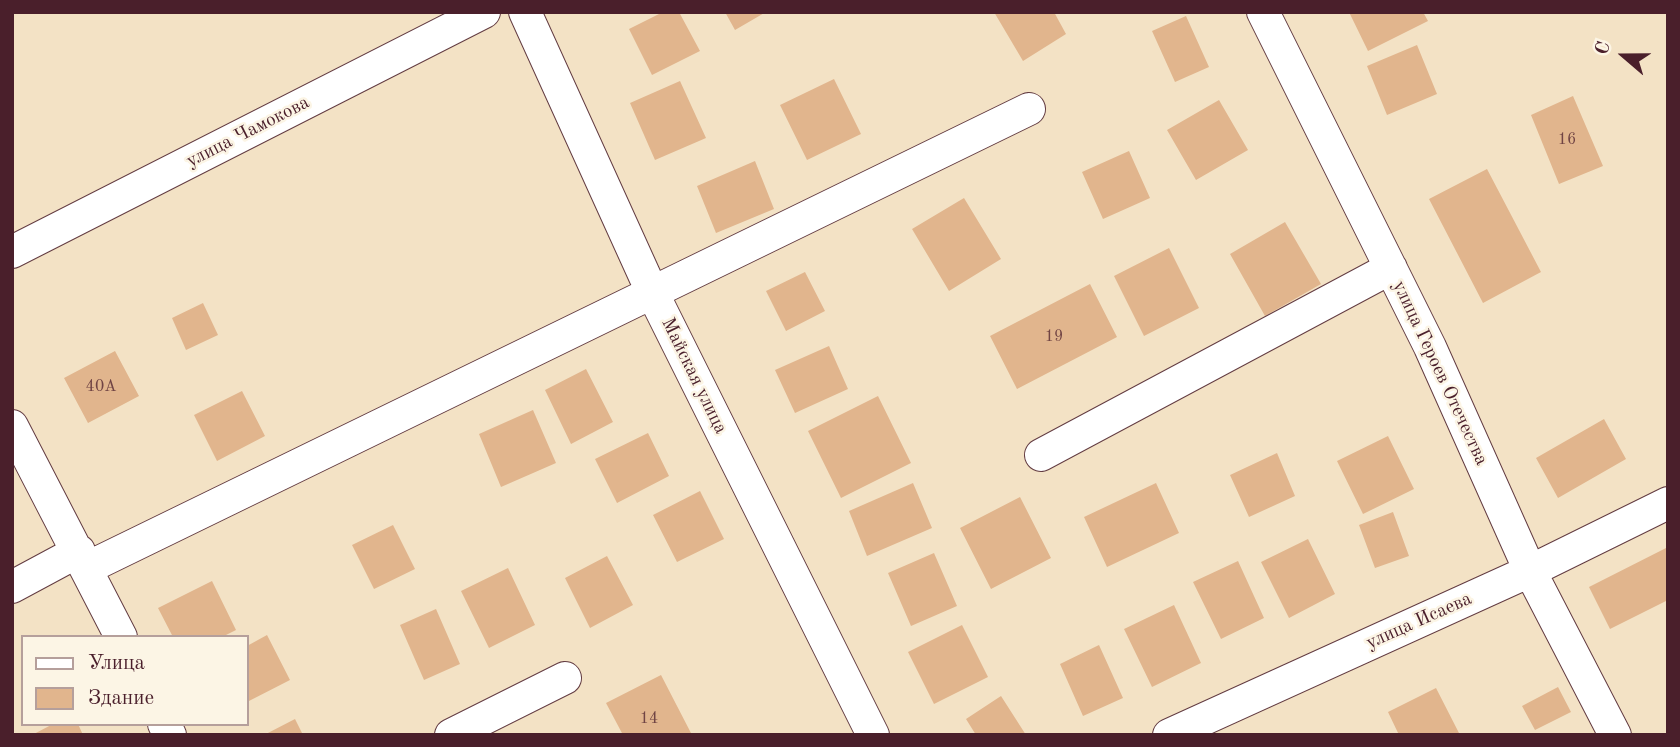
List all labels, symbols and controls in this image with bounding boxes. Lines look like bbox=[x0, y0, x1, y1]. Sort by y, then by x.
north arrow bbox=[1589, 21, 1659, 91]
text: С bbox=[1593, 40, 1615, 58]
street label: улица Чамокова bbox=[183, 91, 313, 173]
house number: 16 bbox=[1558, 130, 1576, 150]
street label: улица Героев Отечества bbox=[1387, 277, 1493, 469]
street label: Майская улица bbox=[656, 314, 732, 438]
house number: 19 bbox=[1045, 327, 1063, 347]
house number: 40А bbox=[86, 377, 116, 397]
street label: улица Исаева bbox=[1363, 588, 1475, 654]
legend bbox=[21, 635, 248, 726]
text: Улица bbox=[88, 653, 145, 674]
text: Здание bbox=[88, 688, 154, 709]
house number: 14 bbox=[640, 709, 658, 729]

